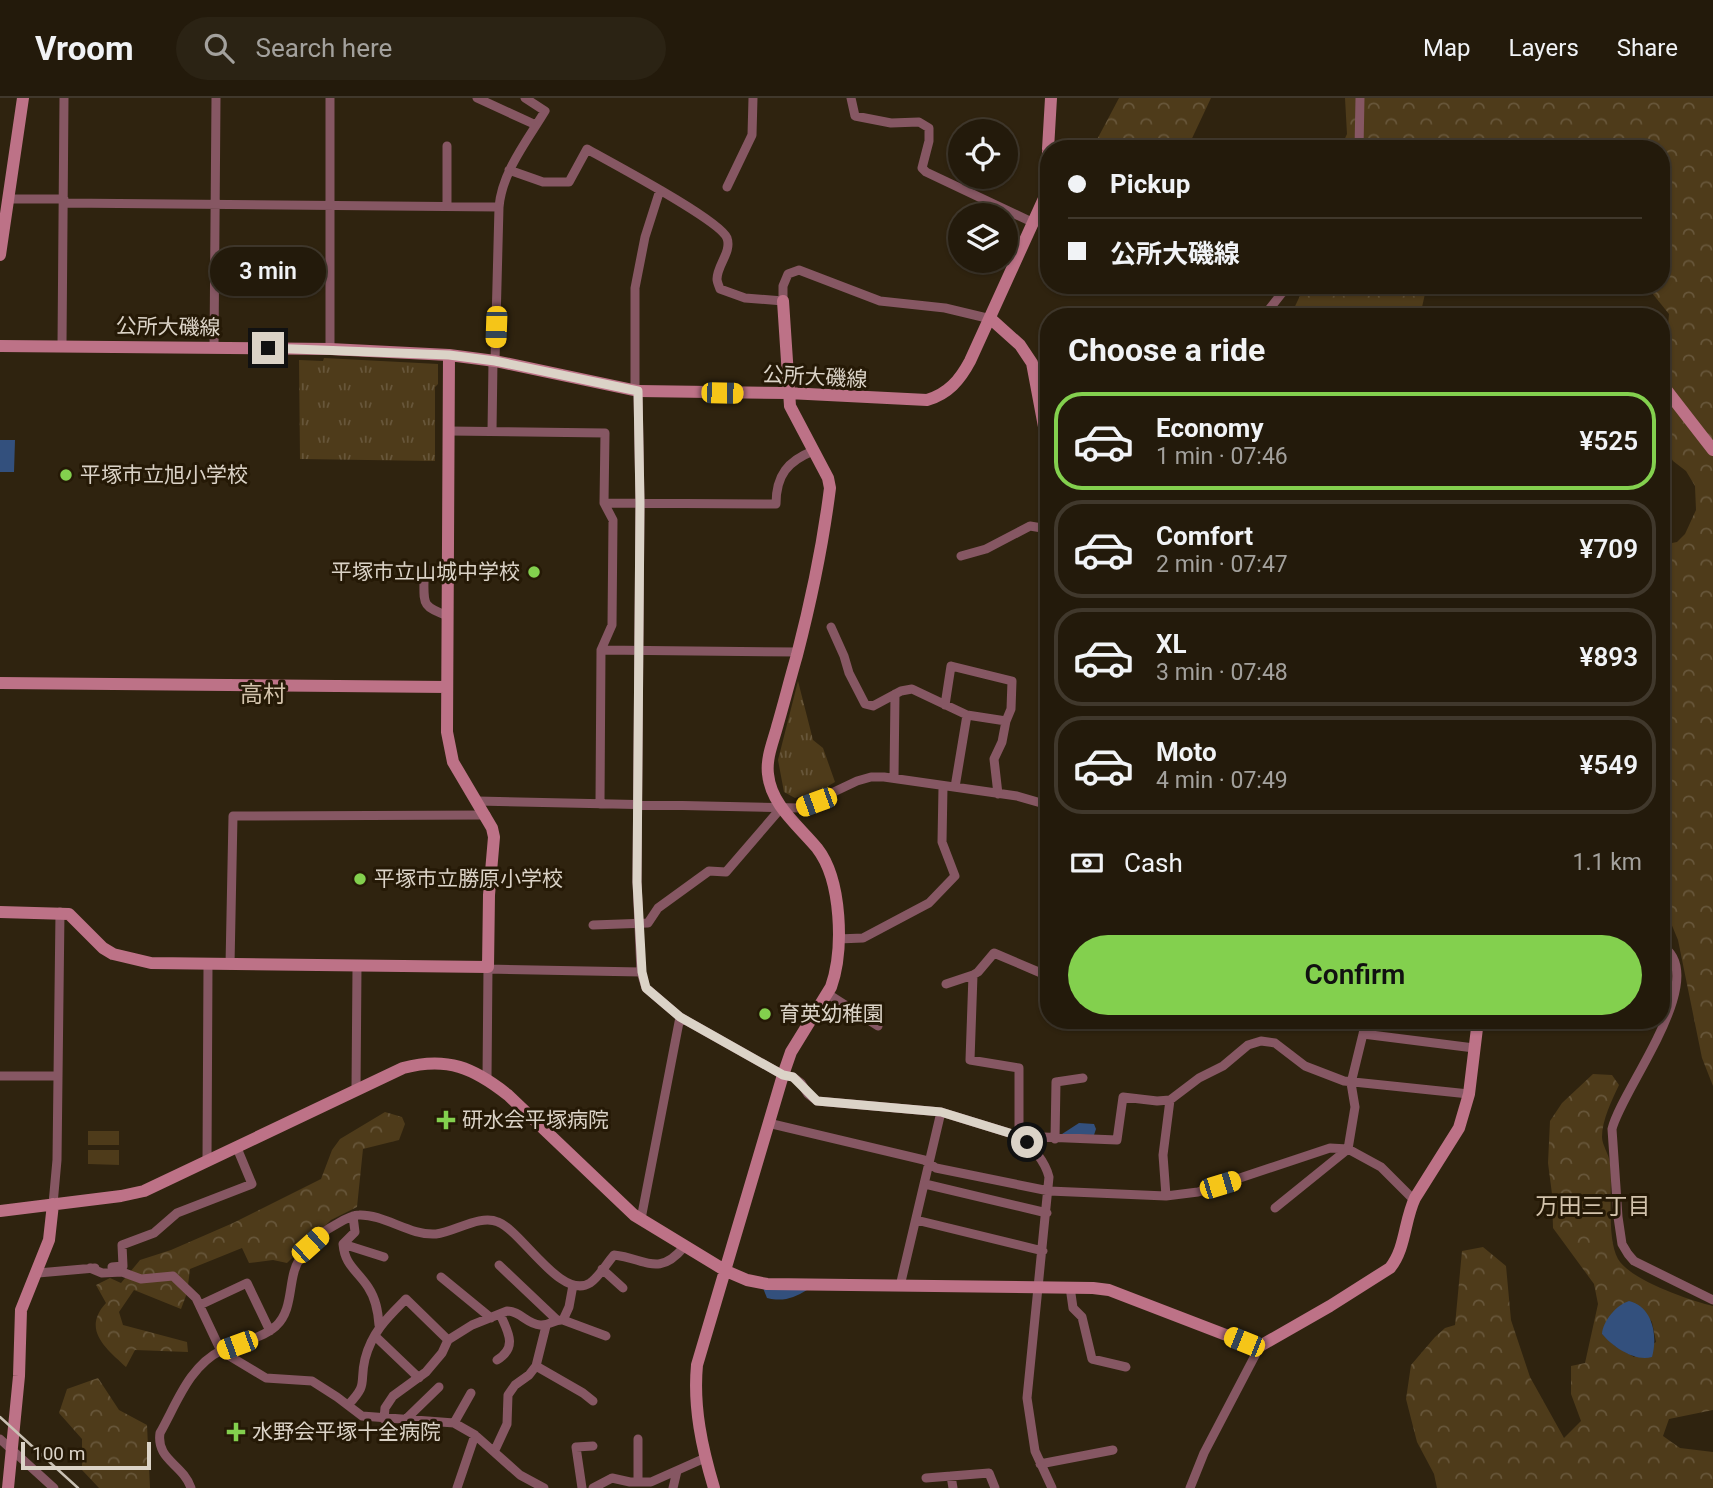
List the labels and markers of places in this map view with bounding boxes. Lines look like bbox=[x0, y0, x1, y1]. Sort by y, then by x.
place label: 平塚市立旭小学校 bbox=[80, 463, 248, 487]
marker: 平塚市立旭小学校 bbox=[58, 467, 74, 483]
place label: 平塚市立山城中学校 bbox=[331, 560, 520, 584]
marker: 平塚市立山城中学校 bbox=[526, 564, 542, 580]
place label: 平塚市立勝原小学校 bbox=[374, 867, 563, 891]
marker: 平塚市立勝原小学校 bbox=[352, 871, 368, 887]
place label: 育英幼稚園 bbox=[779, 1002, 884, 1026]
marker: 育英幼稚園 bbox=[757, 1006, 773, 1022]
place label: 研水会平塚病院 bbox=[462, 1108, 609, 1132]
marker: 研水会平塚病院 bbox=[436, 1110, 456, 1130]
place label: 水野会平塚十全病院 bbox=[252, 1420, 441, 1444]
marker: 水野会平塚十全病院 bbox=[226, 1422, 246, 1442]

